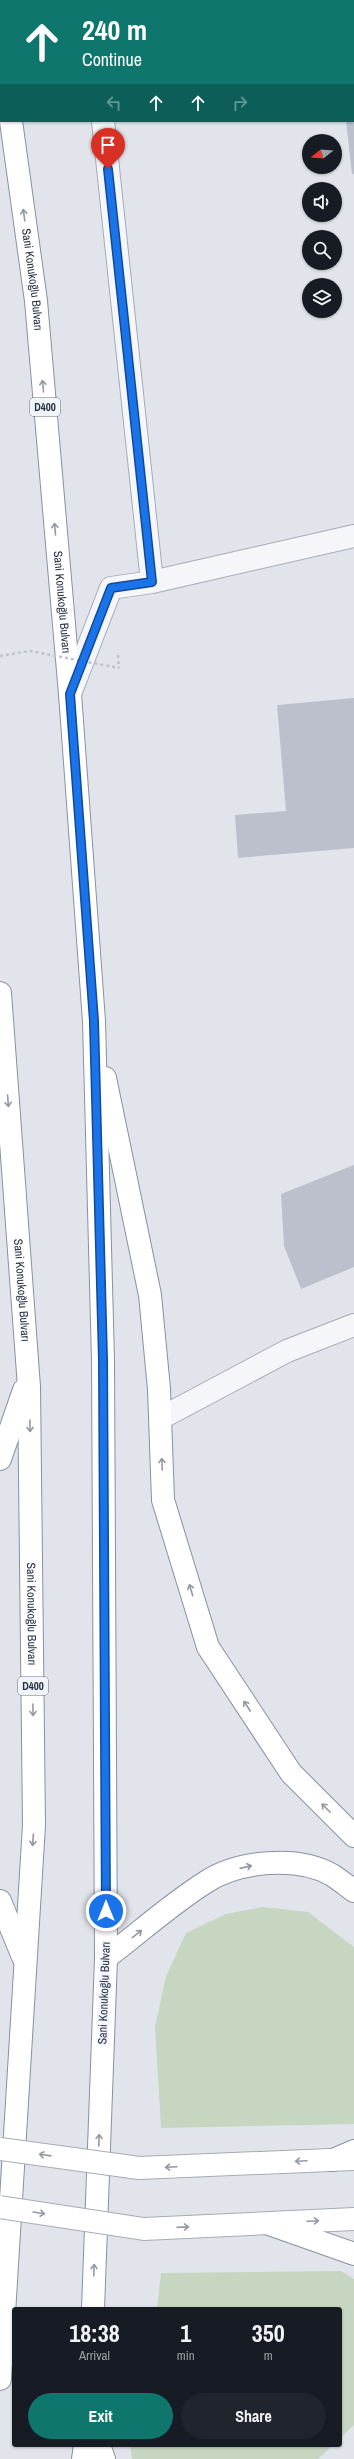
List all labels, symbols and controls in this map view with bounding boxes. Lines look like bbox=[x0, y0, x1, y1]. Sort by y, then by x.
text: 240 m bbox=[82, 11, 147, 49]
icon: ahead bbox=[16, 16, 68, 68]
text: Continue bbox=[82, 47, 142, 72]
icon: left bbox=[103, 92, 125, 114]
icon: ahead bbox=[145, 92, 167, 114]
icon: ahead bbox=[187, 92, 209, 114]
icon: right bbox=[229, 92, 251, 114]
pin bbox=[91, 128, 125, 169]
icon: arrive bbox=[97, 134, 119, 156]
north arrow bbox=[302, 134, 342, 174]
map controls bbox=[302, 134, 342, 318]
button: sound bbox=[302, 182, 342, 222]
one-way arrow bbox=[20, 209, 28, 222]
street label: Sani Konukoğlu Bulvarı bbox=[18, 227, 47, 331]
button: search bbox=[302, 230, 342, 270]
button: layers bbox=[302, 278, 342, 318]
one-way arrow bbox=[39, 380, 47, 393]
road number: D400 bbox=[30, 398, 60, 416]
one-way arrow bbox=[51, 523, 59, 536]
street label: Sani Konukoğlu Bulvarı bbox=[50, 550, 74, 654]
one-way arrow bbox=[5, 1094, 12, 1107]
street label: Sani Konukoğlu Bulvarı bbox=[10, 1238, 34, 1342]
one-way arrow bbox=[26, 1419, 34, 1432]
one-way arrow bbox=[158, 1458, 166, 1471]
street label: Sani Konukoğlu Bulvarı bbox=[23, 1562, 40, 1666]
one-way arrow bbox=[187, 1584, 194, 1597]
road number: D400 bbox=[18, 1677, 48, 1695]
one-way arrow bbox=[243, 1701, 251, 1712]
one-way arrow bbox=[29, 1703, 37, 1716]
one-way arrow bbox=[322, 1803, 331, 1813]
one-way arrow bbox=[30, 1833, 37, 1846]
one-way arrow bbox=[239, 1862, 252, 1870]
position arrow bbox=[85, 1890, 127, 1932]
one-way arrow bbox=[132, 1930, 143, 1939]
street label: Sani Konukoğlu Bulvarı bbox=[94, 1941, 114, 2045]
one-way arrow bbox=[95, 2134, 103, 2147]
one-way arrow bbox=[39, 2151, 52, 2159]
one-way arrow bbox=[295, 2158, 308, 2165]
one-way arrow bbox=[165, 2163, 178, 2171]
one-way arrow bbox=[32, 2209, 45, 2217]
one-way arrow bbox=[306, 2218, 319, 2225]
one-way arrow bbox=[176, 2224, 189, 2231]
one-way arrow bbox=[90, 2264, 98, 2277]
text: 18:38 bbox=[69, 2317, 120, 2349]
text: 1 bbox=[180, 2317, 191, 2349]
text: 350 bbox=[252, 2317, 285, 2349]
text: Arrival bbox=[79, 2347, 110, 2364]
text: min bbox=[177, 2347, 195, 2364]
text: m bbox=[264, 2347, 273, 2364]
button: Exit bbox=[28, 2393, 173, 2439]
button: Share bbox=[181, 2393, 326, 2439]

